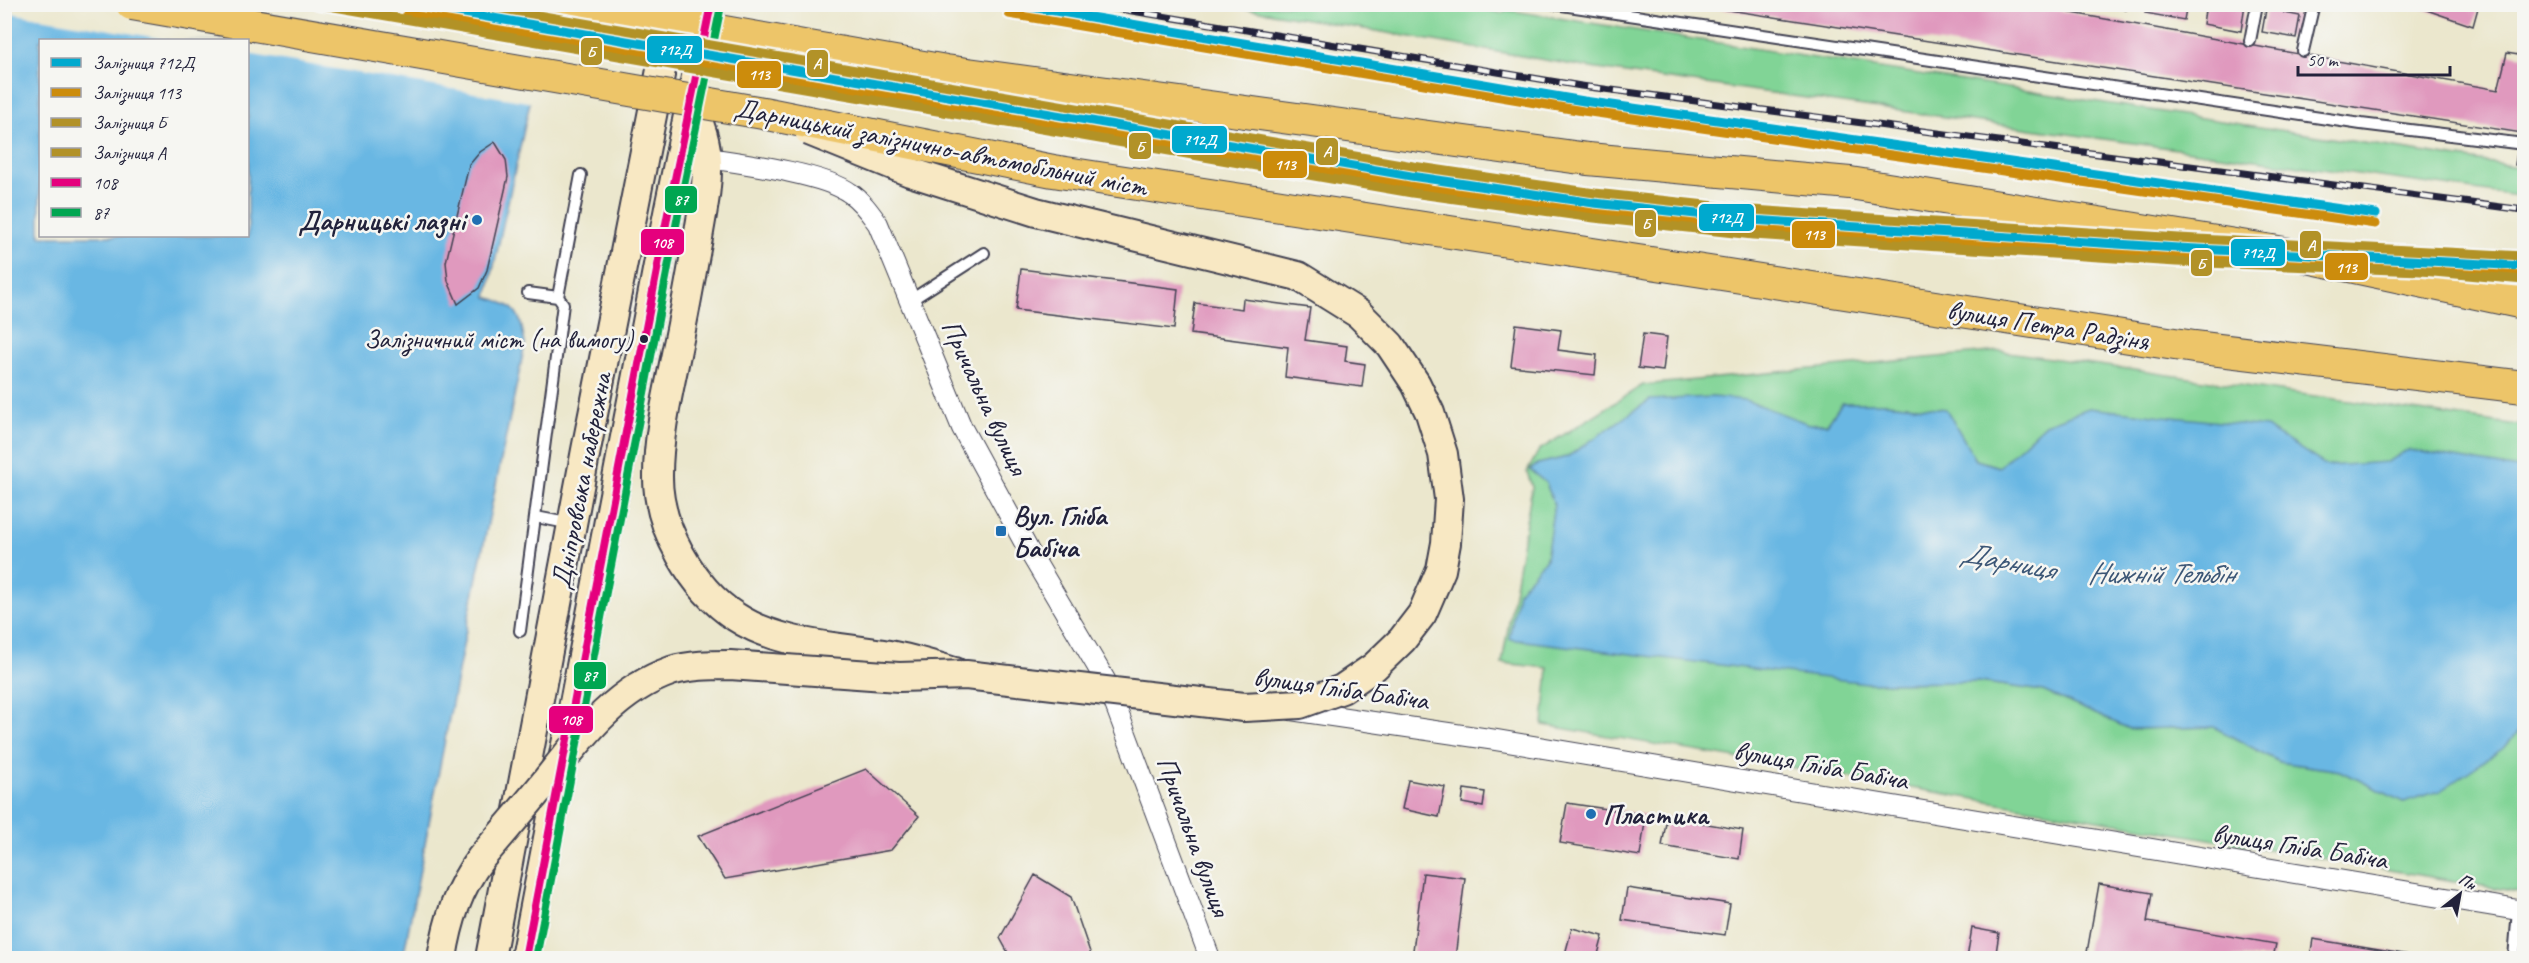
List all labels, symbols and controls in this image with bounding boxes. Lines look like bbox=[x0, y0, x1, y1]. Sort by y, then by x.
line badge: 712Д bbox=[646, 35, 703, 64]
line badge: Б bbox=[580, 37, 603, 66]
legend bbox=[39, 39, 249, 237]
scale bar bbox=[2298, 39, 2450, 77]
text: 712Д bbox=[658, 40, 694, 60]
text: Б bbox=[587, 42, 598, 62]
line badge: A bbox=[806, 49, 829, 78]
text: 50 m bbox=[2307, 49, 2340, 71]
text: Залізниця 712Д bbox=[93, 52, 196, 75]
text: A bbox=[813, 54, 823, 74]
line badge: 113 bbox=[736, 60, 782, 89]
text: 113 bbox=[748, 65, 772, 85]
text: Залізниця 113 bbox=[93, 82, 183, 105]
street label: Дарницький залізнично-автомобільний міст bbox=[732, 90, 1152, 206]
text: Залізниця Б bbox=[93, 112, 169, 135]
line badge: 712Д bbox=[1171, 125, 1228, 154]
text: 712Д bbox=[1183, 130, 1219, 150]
line badge: Б bbox=[1128, 132, 1152, 160]
text: Б bbox=[1136, 137, 1147, 157]
line badge: A bbox=[1315, 137, 1339, 166]
text: Залізниця A bbox=[93, 142, 167, 165]
text: A bbox=[1323, 142, 1333, 162]
line badge: 113 bbox=[1262, 150, 1308, 179]
text: 113 bbox=[1274, 155, 1298, 175]
text: 108 bbox=[93, 172, 119, 194]
line badge: 87 bbox=[664, 185, 698, 214]
text: 87 bbox=[674, 190, 690, 210]
text: 87 bbox=[93, 202, 110, 224]
place label: Дарницькі лазні bbox=[298, 203, 468, 239]
line badge: 712Д bbox=[1698, 203, 1755, 232]
text: 712Д bbox=[1709, 208, 1745, 228]
line badge: Б bbox=[1634, 209, 1657, 238]
marker: Дарницькі лазні bbox=[470, 213, 484, 227]
text: Б bbox=[1642, 214, 1653, 234]
line badge: 113 bbox=[1791, 220, 1836, 249]
text: 113 bbox=[1803, 225, 1827, 245]
line badge: 108 bbox=[640, 228, 685, 256]
line badge: A bbox=[2299, 230, 2322, 259]
text: 108 bbox=[651, 233, 675, 253]
text: A bbox=[2307, 236, 2317, 256]
line badge: 712Д bbox=[2230, 238, 2286, 267]
text: 712Д bbox=[2241, 243, 2277, 263]
line badge: Б bbox=[2190, 249, 2213, 277]
line badge: 113 bbox=[2324, 252, 2369, 281]
text: Б bbox=[2197, 254, 2208, 274]
text: 113 bbox=[2335, 258, 2359, 278]
street label: вулиця Петра Радзіня bbox=[1945, 292, 2152, 359]
street label: Причальна вулиця bbox=[934, 314, 1037, 482]
place label: Залізничний міст (на вимогу) bbox=[364, 323, 634, 357]
marker: Залізничний міст (на вимогу) bbox=[638, 333, 650, 345]
street label: Дніпровська набережна bbox=[543, 367, 620, 592]
place label: Вул. Гліба Бабіча bbox=[1013, 498, 1109, 565]
marker: Вул. Гліба Бабіча bbox=[994, 524, 1008, 538]
water label: Дарниця bbox=[1957, 533, 2062, 589]
water label: Нижній Тельбін bbox=[2088, 554, 2239, 592]
street label: вулиця Гліба Бабіча bbox=[1251, 658, 1432, 718]
line badge: 87 bbox=[573, 661, 607, 690]
text: 87 bbox=[583, 666, 599, 686]
line badge: 108 bbox=[548, 705, 594, 734]
text: 108 bbox=[560, 710, 584, 730]
street label: вулиця Гліба Бабіча bbox=[1731, 732, 1913, 798]
street label: Причальна вулиця bbox=[1149, 751, 1240, 923]
place label: Пластика bbox=[1603, 797, 1711, 832]
marker: Пластика bbox=[1584, 807, 1598, 821]
street label: вулиця Гліба Бабіча bbox=[2210, 815, 2391, 877]
north arrow bbox=[2430, 864, 2490, 924]
text: Пн bbox=[2455, 869, 2480, 895]

